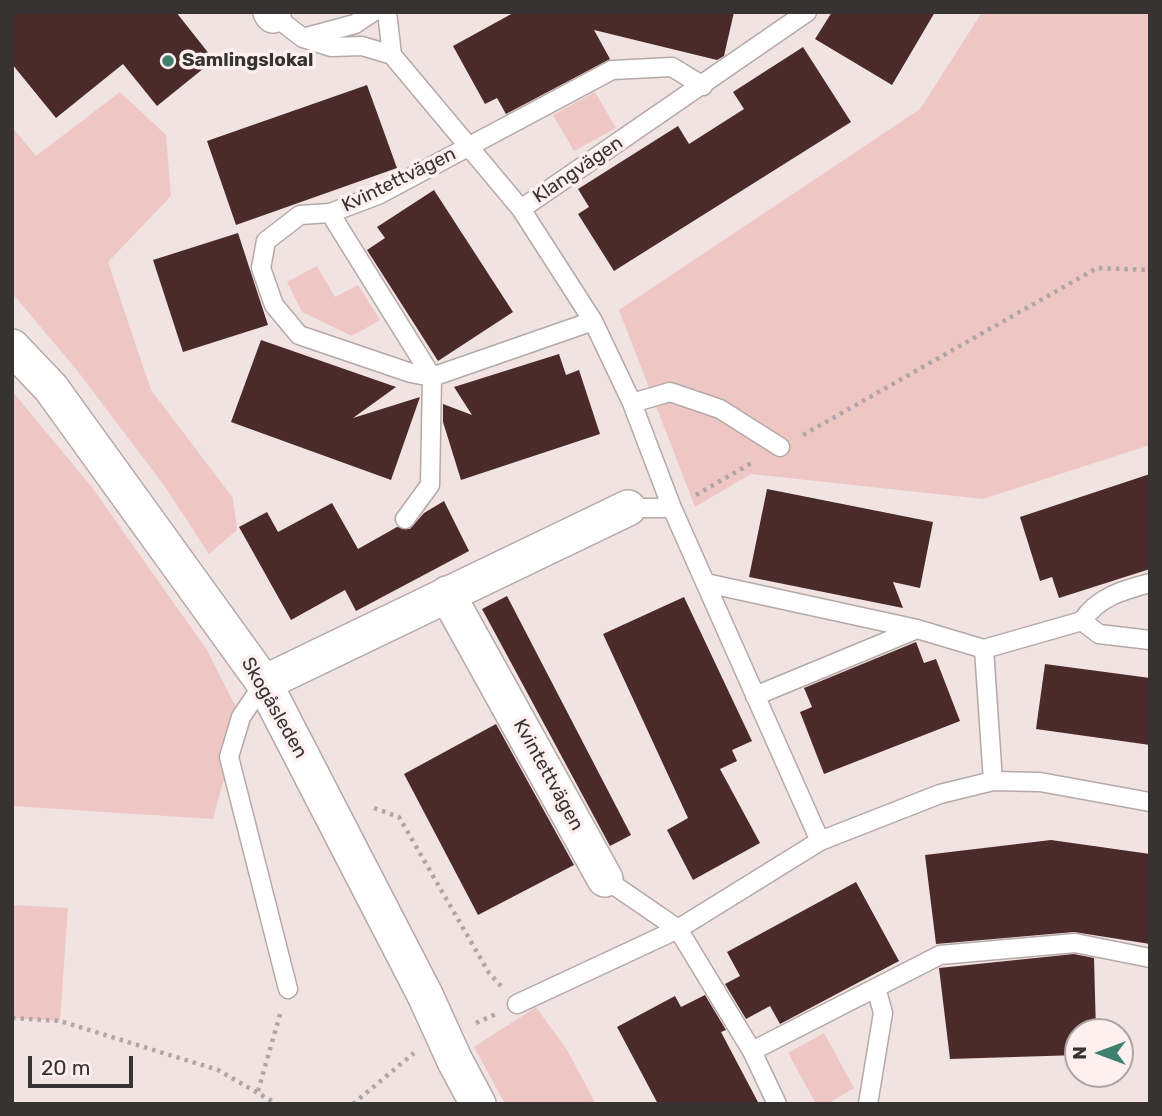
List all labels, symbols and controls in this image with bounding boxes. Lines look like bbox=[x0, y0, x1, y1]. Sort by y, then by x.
place label: Samlingslokal bbox=[182, 50, 313, 72]
marker: Samlingslokal bbox=[160, 53, 176, 69]
street label: Klangvägen bbox=[529, 132, 627, 208]
street label: Kvintettvägen bbox=[338, 143, 460, 217]
street label: Skogåsleden bbox=[236, 654, 312, 762]
street label: Kvintettvägen bbox=[508, 715, 588, 835]
north arrow bbox=[1064, 1018, 1134, 1088]
scale bar bbox=[32, 1042, 136, 1086]
text: N bbox=[1068, 1046, 1091, 1060]
text: 20 m bbox=[41, 1055, 90, 1080]

